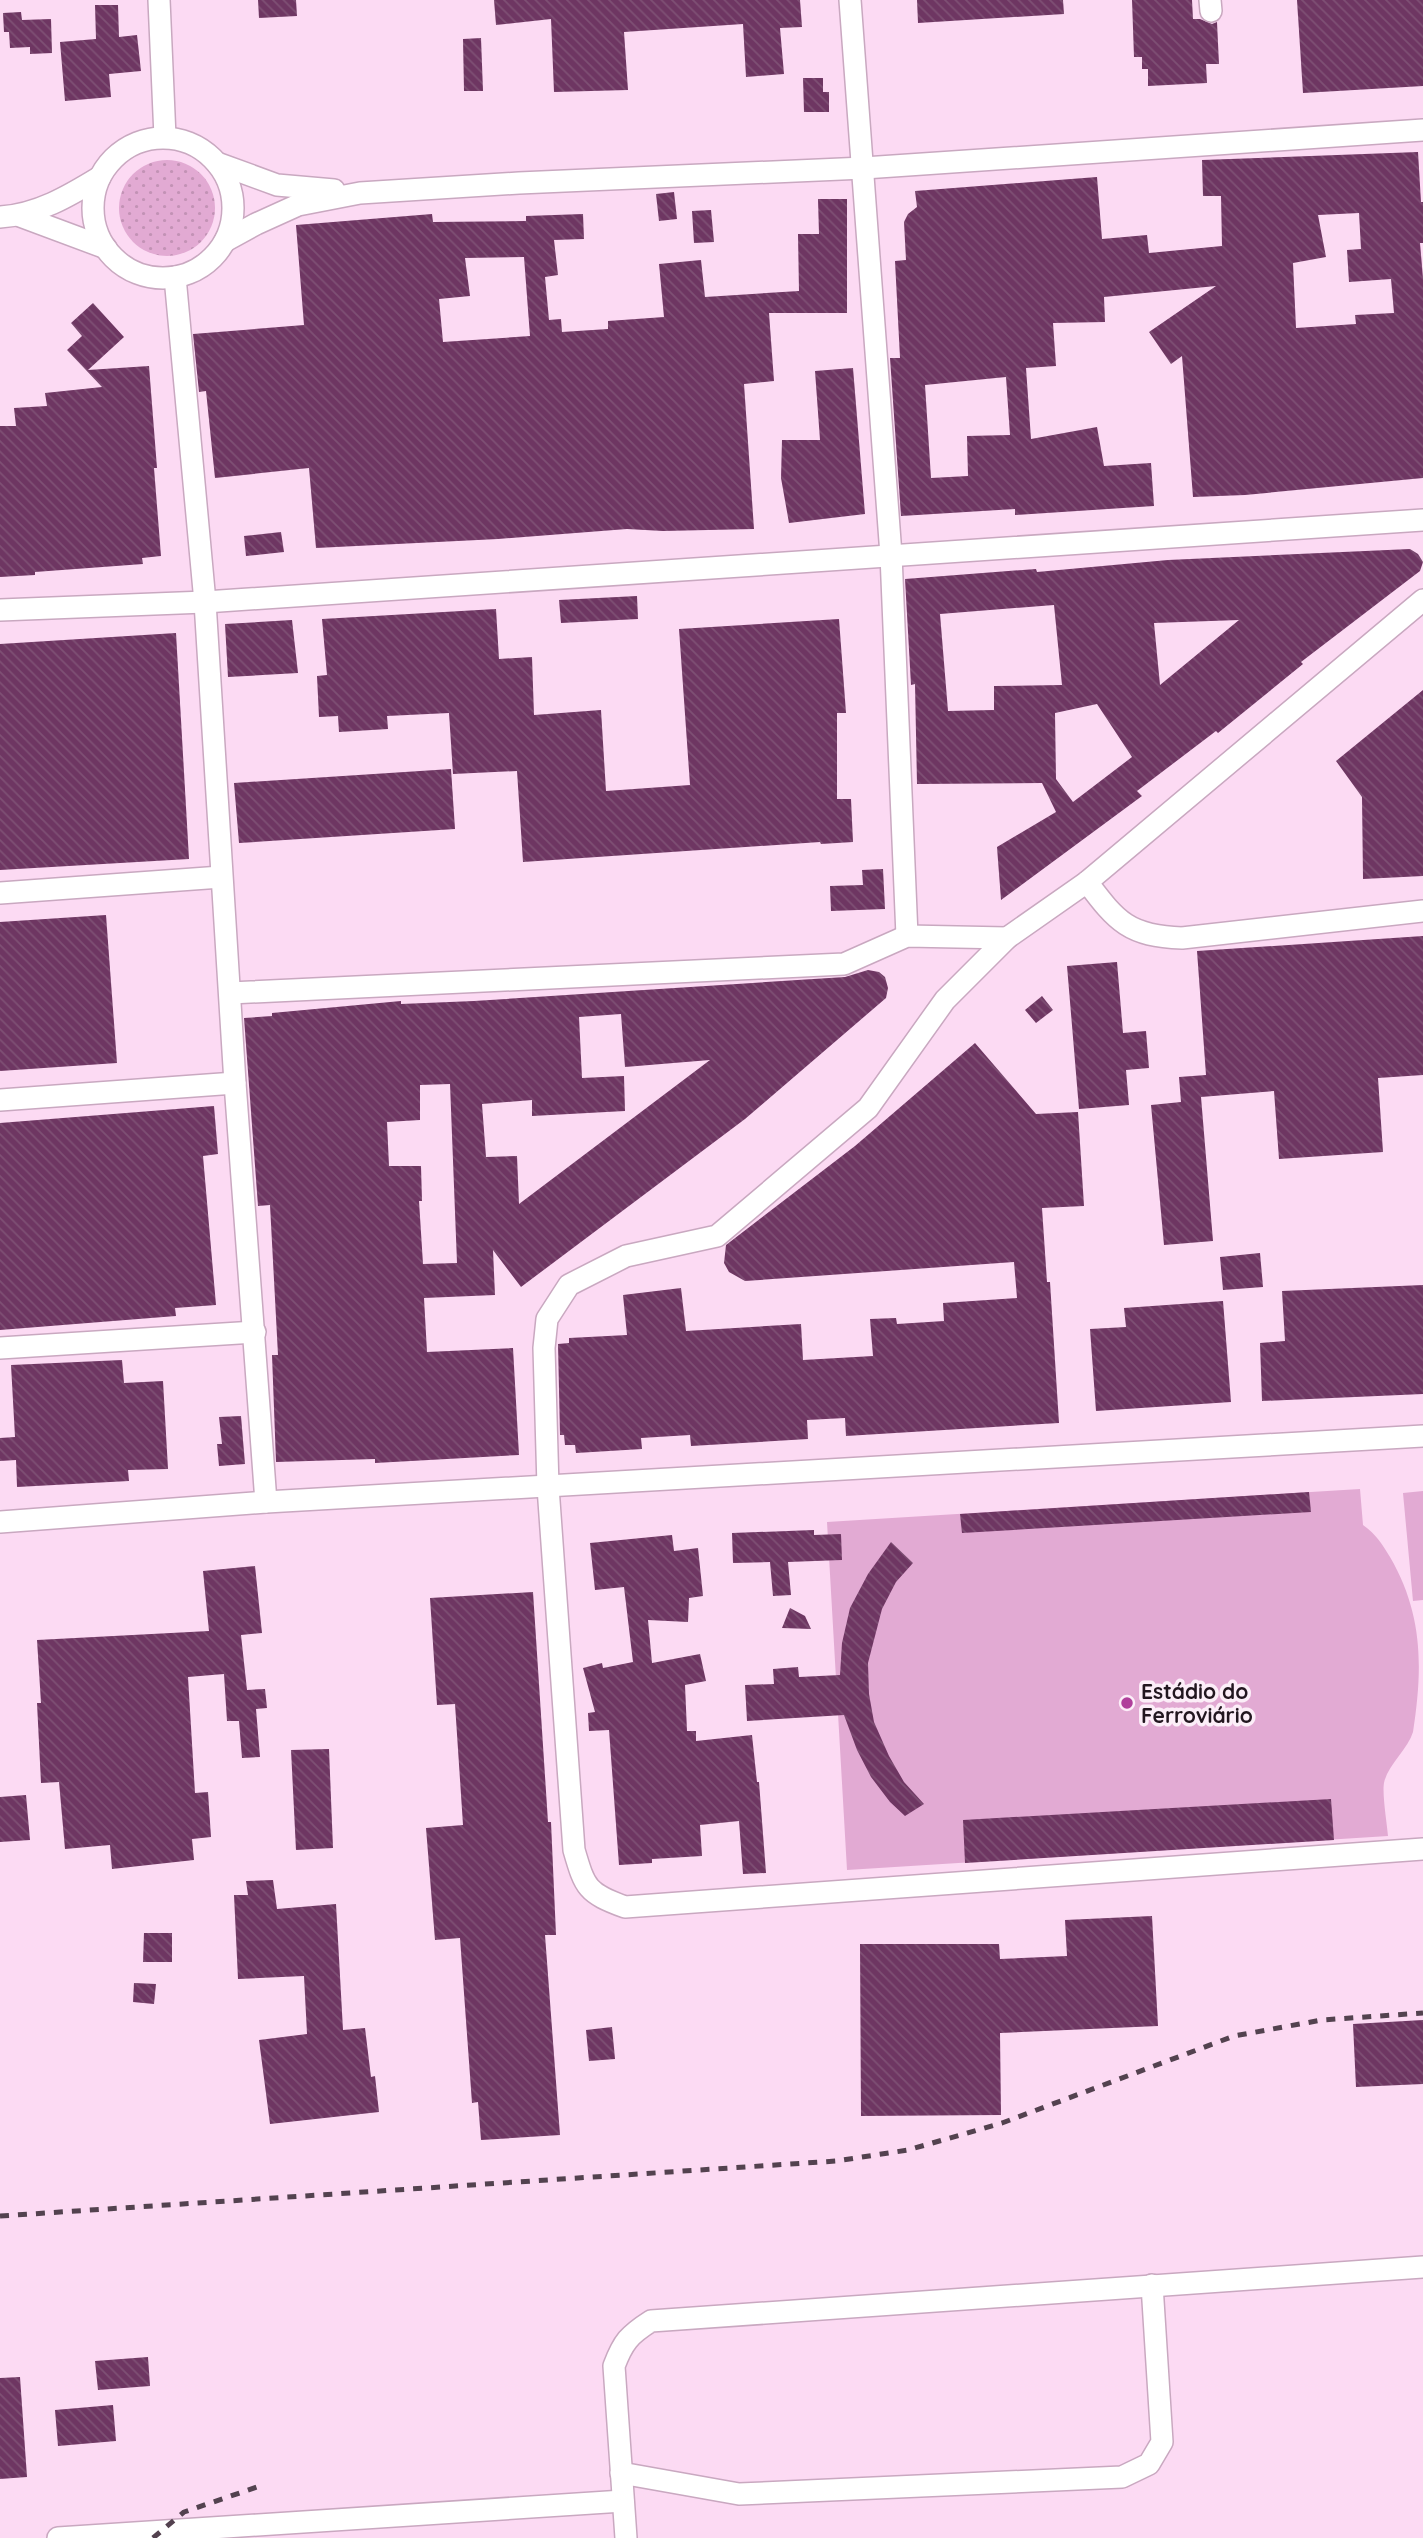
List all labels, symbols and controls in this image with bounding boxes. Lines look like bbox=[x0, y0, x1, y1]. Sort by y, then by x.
place label: Estádio do Ferroviário bbox=[1141, 1678, 1253, 1728]
marker: Estádio do Ferroviário bbox=[1119, 1695, 1135, 1711]

